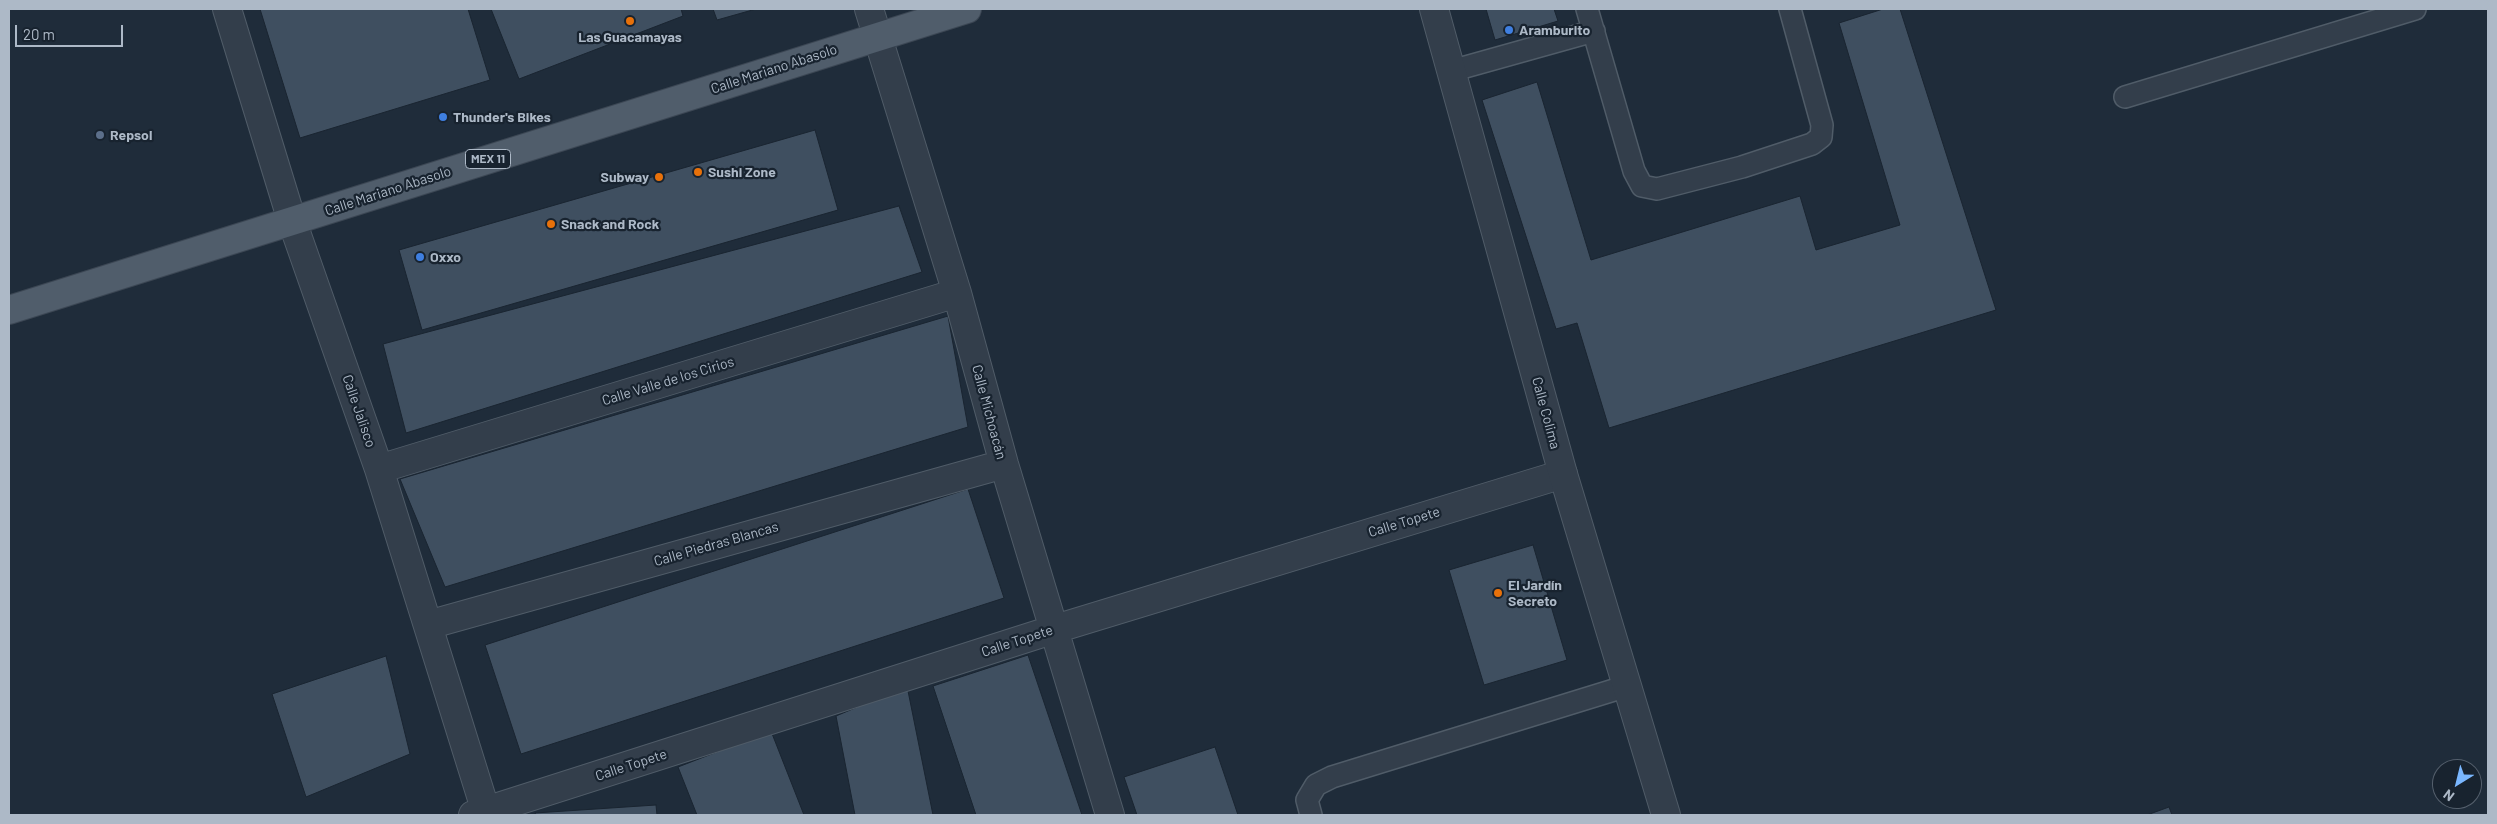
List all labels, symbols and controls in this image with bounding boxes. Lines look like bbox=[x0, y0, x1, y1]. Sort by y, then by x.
scale bar bbox=[18, 15, 125, 47]
marker: Las Guacamayas bbox=[624, 15, 636, 27]
place label: Aramburito bbox=[1519, 22, 1590, 38]
marker: Aramburito bbox=[1503, 24, 1515, 36]
text: 20 m bbox=[23, 25, 55, 43]
place label: Las Guacamayas bbox=[578, 29, 682, 45]
street label: Calle Mariano Abasolo bbox=[709, 41, 839, 97]
place label: Thunder's Bikes bbox=[453, 109, 551, 125]
marker: Thunder's Bikes bbox=[437, 111, 449, 123]
place label: Repsol bbox=[110, 127, 152, 143]
marker: Repsol bbox=[94, 129, 106, 141]
road number: MEX 11 bbox=[466, 150, 510, 168]
street label: Calle Mariano Abasolo bbox=[323, 163, 453, 219]
place label: Sushi Zone bbox=[708, 164, 776, 180]
marker: Sushi Zone bbox=[692, 166, 704, 178]
place label: Subway bbox=[601, 169, 649, 185]
marker: Subway bbox=[653, 171, 665, 183]
place label: Snack and Rock bbox=[561, 216, 659, 232]
marker: Snack and Rock bbox=[545, 218, 557, 230]
place label: Oxxo bbox=[430, 249, 461, 265]
marker: Oxxo bbox=[414, 251, 426, 263]
street label: Calle Valle de los Cirios bbox=[600, 353, 736, 409]
street label: Calle Michoacán bbox=[968, 363, 1010, 461]
street label: Calle Jalisco bbox=[339, 372, 379, 450]
street label: Calle Colima bbox=[1528, 375, 1564, 451]
street label: Calle Topete bbox=[1366, 503, 1442, 541]
street label: Calle Piedras Blancas bbox=[652, 518, 780, 570]
place label: El Jardín Secreto bbox=[1508, 577, 1562, 610]
marker: El Jardín Secreto bbox=[1492, 587, 1504, 599]
street label: Calle Topete bbox=[979, 622, 1055, 660]
street label: Calle Topete bbox=[593, 746, 669, 784]
north arrow bbox=[2432, 759, 2482, 809]
text: N bbox=[2440, 786, 2457, 805]

